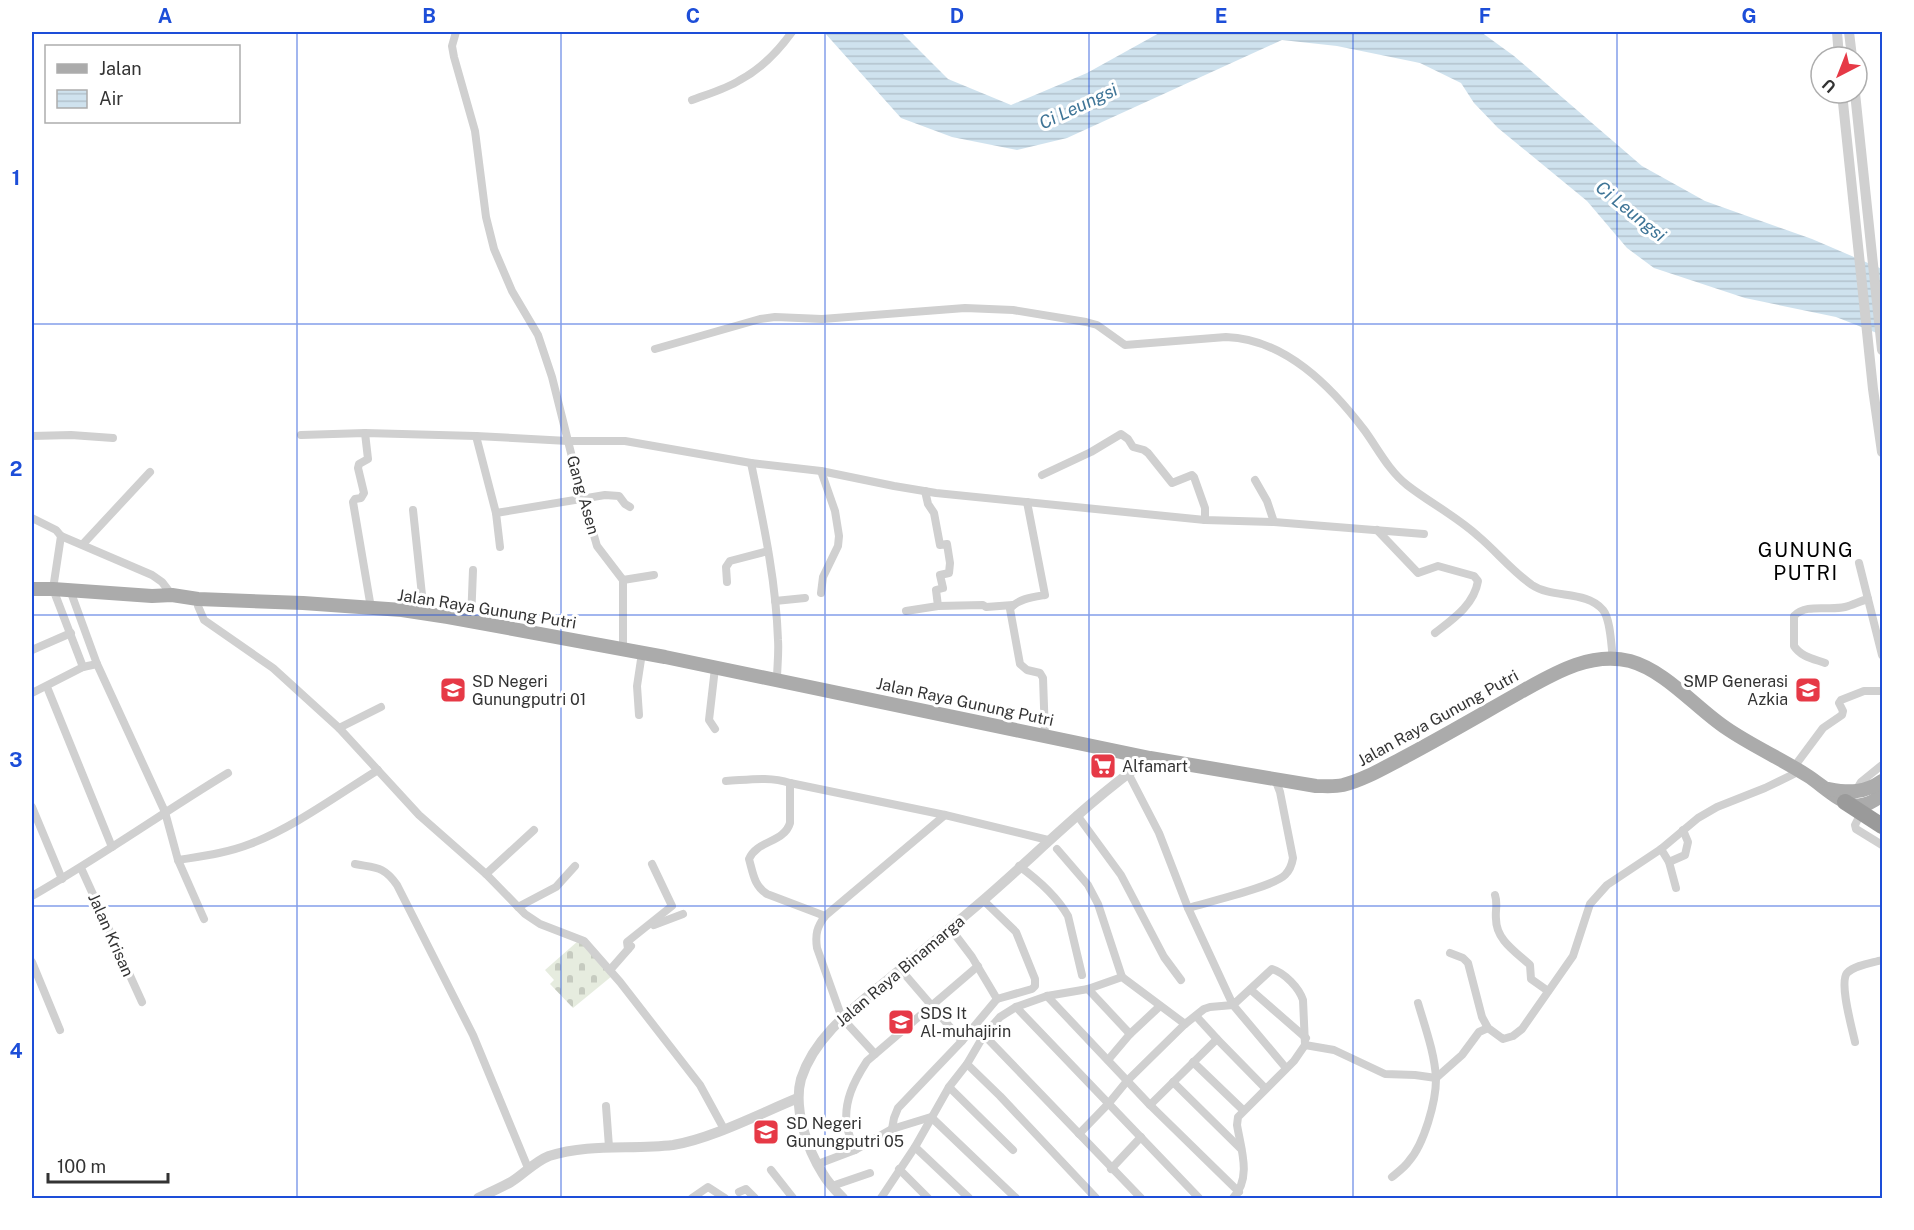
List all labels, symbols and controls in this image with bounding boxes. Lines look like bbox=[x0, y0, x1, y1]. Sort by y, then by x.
text: A bbox=[158, 4, 172, 28]
text: B bbox=[422, 4, 436, 28]
text: C bbox=[686, 4, 700, 28]
text: D bbox=[950, 4, 964, 28]
text: E bbox=[1215, 4, 1227, 28]
text: F bbox=[1479, 4, 1491, 28]
text: G bbox=[1741, 4, 1757, 28]
legend bbox=[45, 45, 240, 123]
north arrow bbox=[1809, 45, 1869, 105]
text: Jalan bbox=[99, 58, 142, 79]
text: U bbox=[1819, 75, 1840, 97]
water label: Ci Leungsi bbox=[1035, 78, 1121, 133]
text: Air bbox=[99, 88, 123, 109]
text: 1 bbox=[12, 166, 20, 190]
water label: Ci Leungsi bbox=[1592, 176, 1671, 246]
street label: Gang Asen bbox=[563, 453, 603, 537]
text: 2 bbox=[10, 457, 22, 481]
district label: GUNUNG PUTRI bbox=[1758, 538, 1854, 585]
street label: Jalan Raya Gunung Putri bbox=[396, 585, 578, 633]
street label: Jalan Raya Gunung Putri bbox=[1354, 666, 1522, 770]
place label: SD Negeri Gunungputri 01 bbox=[472, 672, 586, 709]
place label: SMP Generasi Azkia bbox=[1683, 672, 1788, 709]
street label: Jalan Raya Gunung Putri bbox=[875, 674, 1055, 730]
school or university icon: SD Negeri Gunungputri 01 bbox=[438, 675, 468, 705]
school or university icon: SMP Generasi Azkia bbox=[1793, 675, 1823, 705]
text: 3 bbox=[9, 748, 23, 772]
supermarket icon: Alfamart bbox=[1088, 751, 1118, 781]
place label: Alfamart bbox=[1122, 757, 1188, 776]
street label: Jalan Krisan bbox=[84, 890, 138, 980]
street label: Jalan Raya Binamarga bbox=[832, 912, 968, 1030]
place label: SDS It Al-muhajirin bbox=[920, 1004, 1011, 1041]
school or university icon: SDS It Al-muhajirin bbox=[886, 1007, 916, 1037]
text: 4 bbox=[9, 1039, 23, 1063]
place label: SD Negeri Gunungputri 05 bbox=[786, 1114, 904, 1151]
school or university icon: SD Negeri Gunungputri 05 bbox=[751, 1117, 781, 1147]
scale bar bbox=[48, 1146, 168, 1184]
text: 100 m bbox=[57, 1156, 106, 1177]

